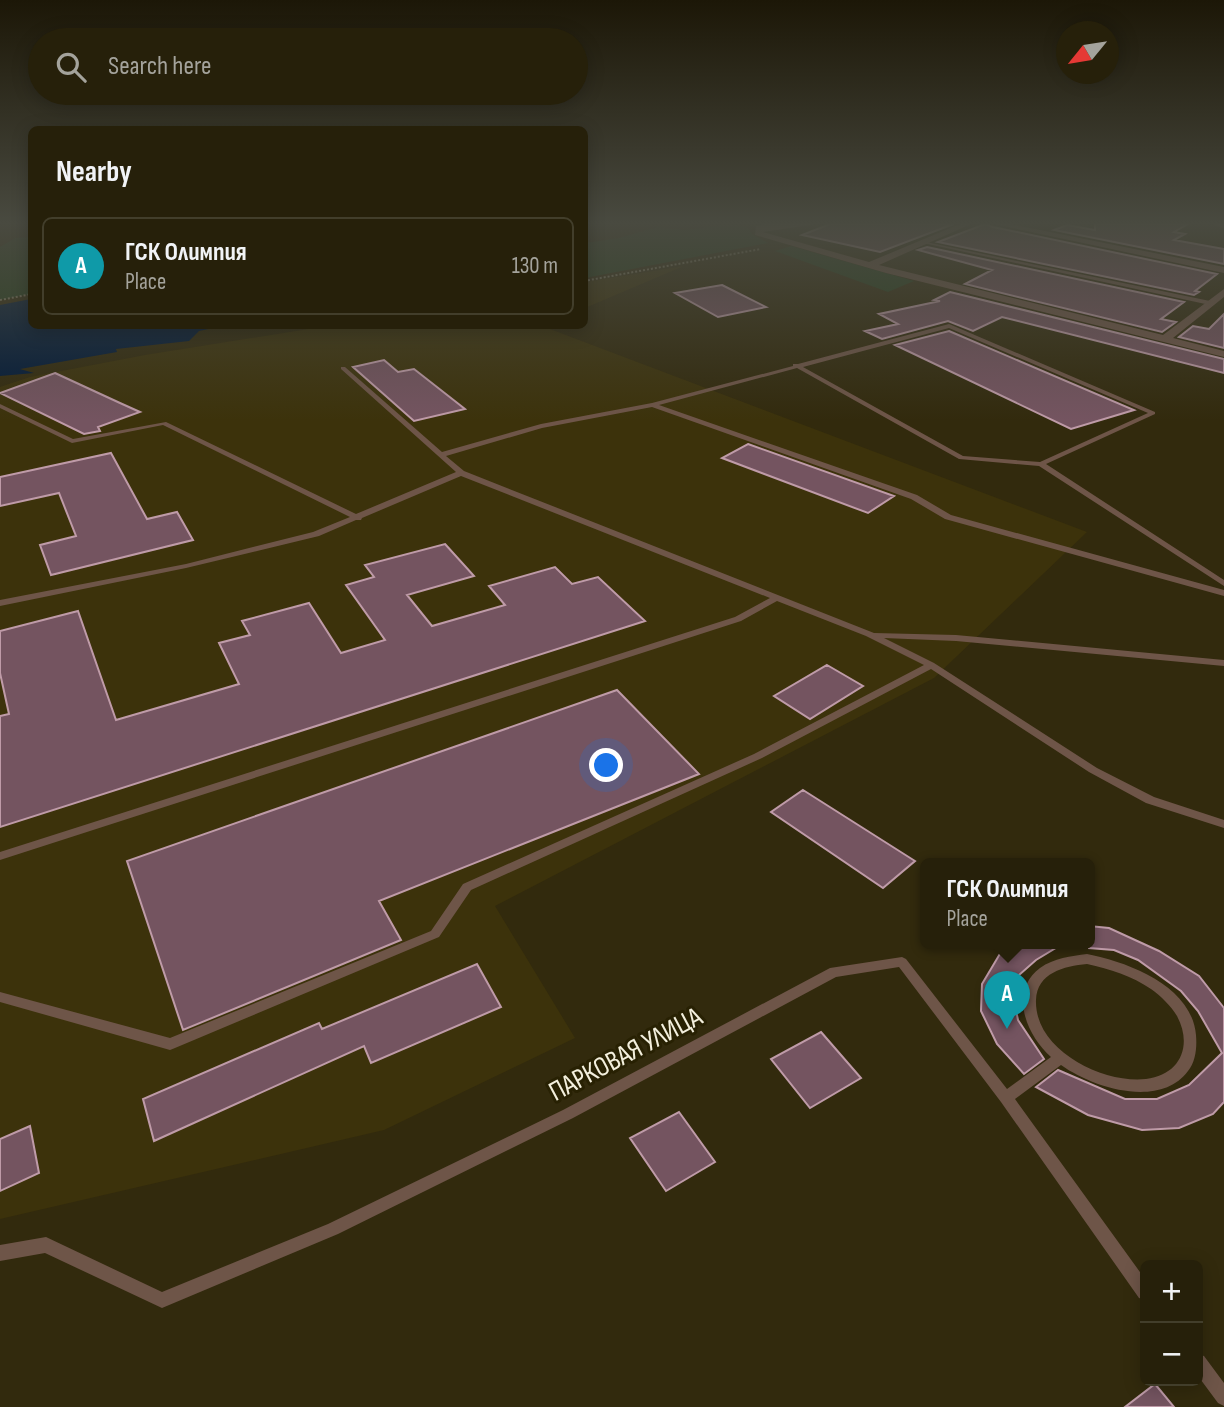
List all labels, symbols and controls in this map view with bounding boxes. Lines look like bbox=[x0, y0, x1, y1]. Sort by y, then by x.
north arrow bbox=[1056, 21, 1119, 84]
search box bbox=[28, 28, 588, 105]
icon: search bbox=[52, 48, 90, 86]
text: Search here bbox=[108, 51, 211, 82]
text: Nearby bbox=[56, 154, 132, 190]
text: ГСК Олимпия bbox=[125, 237, 247, 268]
text: A bbox=[76, 252, 86, 280]
text: 130 m bbox=[512, 252, 558, 280]
text: Place bbox=[125, 268, 166, 296]
your location bbox=[589, 748, 623, 782]
popup bbox=[920, 858, 1095, 949]
text: ГСК Олимпия bbox=[947, 874, 1068, 905]
text: Place bbox=[947, 905, 988, 933]
pin: A bbox=[984, 971, 1030, 1029]
street label: ПАРКОВАЯ УЛИЦА bbox=[544, 1000, 709, 1108]
map controls bbox=[1140, 1260, 1203, 1386]
button: + bbox=[1140, 1260, 1203, 1323]
button: − bbox=[1140, 1323, 1203, 1386]

